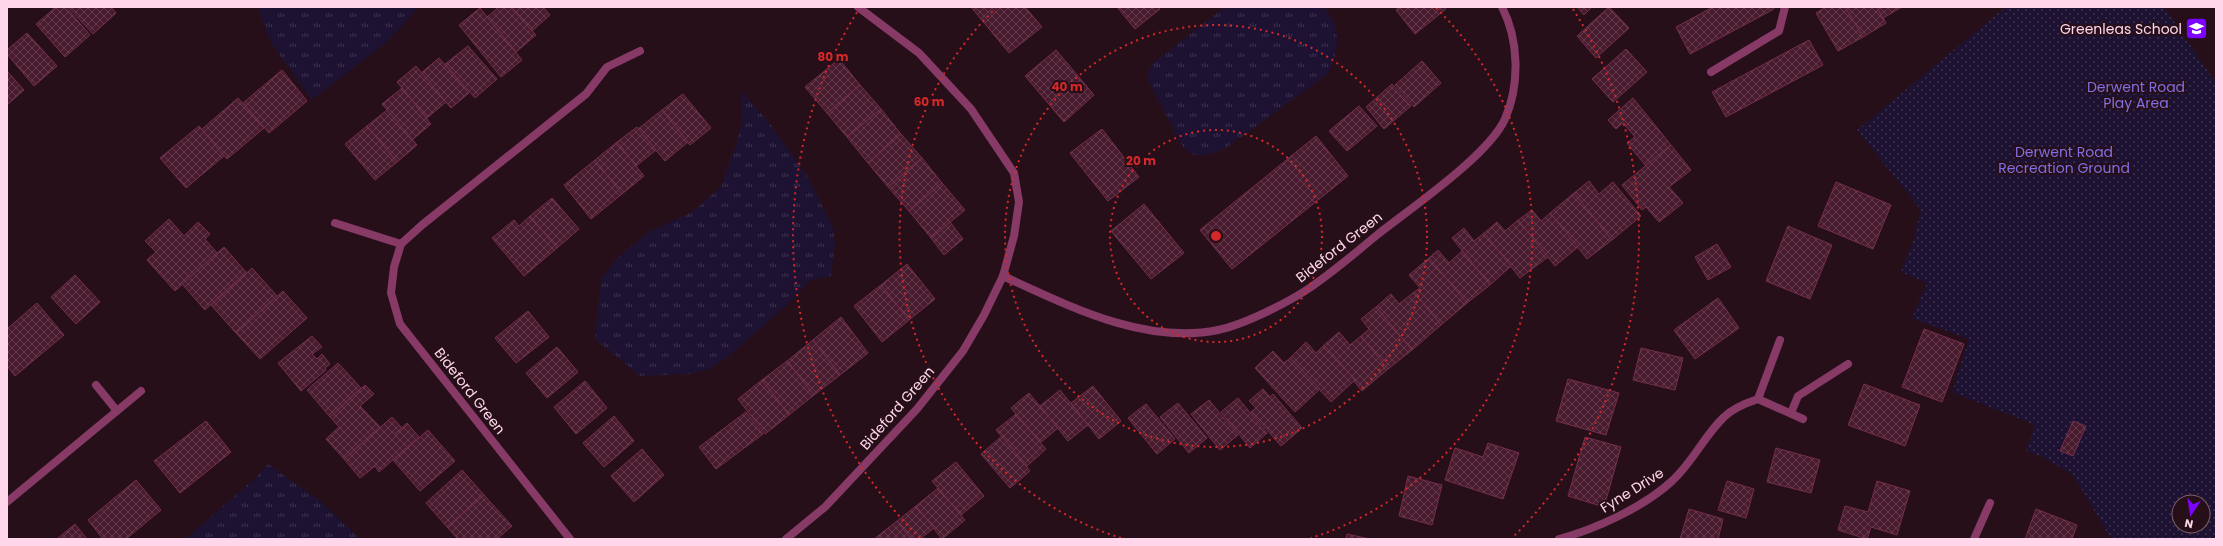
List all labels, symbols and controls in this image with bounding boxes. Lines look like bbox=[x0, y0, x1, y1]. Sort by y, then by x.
school or university icon: Greenleas School bbox=[2184, 16, 2210, 42]
place label: Greenleas School bbox=[2060, 19, 2182, 39]
text: 80 m bbox=[818, 48, 849, 65]
park label: Derwent Road Play Area bbox=[2087, 77, 2185, 113]
text: 40 m bbox=[1051, 78, 1083, 95]
text: 60 m bbox=[914, 93, 945, 110]
park label: Derwent Road Recreation Ground bbox=[1998, 142, 2130, 178]
text: 20 m bbox=[1126, 152, 1156, 169]
street label: Bideford Green bbox=[1292, 207, 1386, 287]
centre of rings bbox=[1209, 229, 1223, 243]
street label: Bideford Green bbox=[430, 344, 510, 438]
street label: Bideford Green bbox=[855, 362, 939, 454]
street label: Fyne Drive bbox=[1596, 462, 1668, 517]
north arrow bbox=[2171, 494, 2211, 534]
text: N bbox=[2183, 515, 2195, 532]

